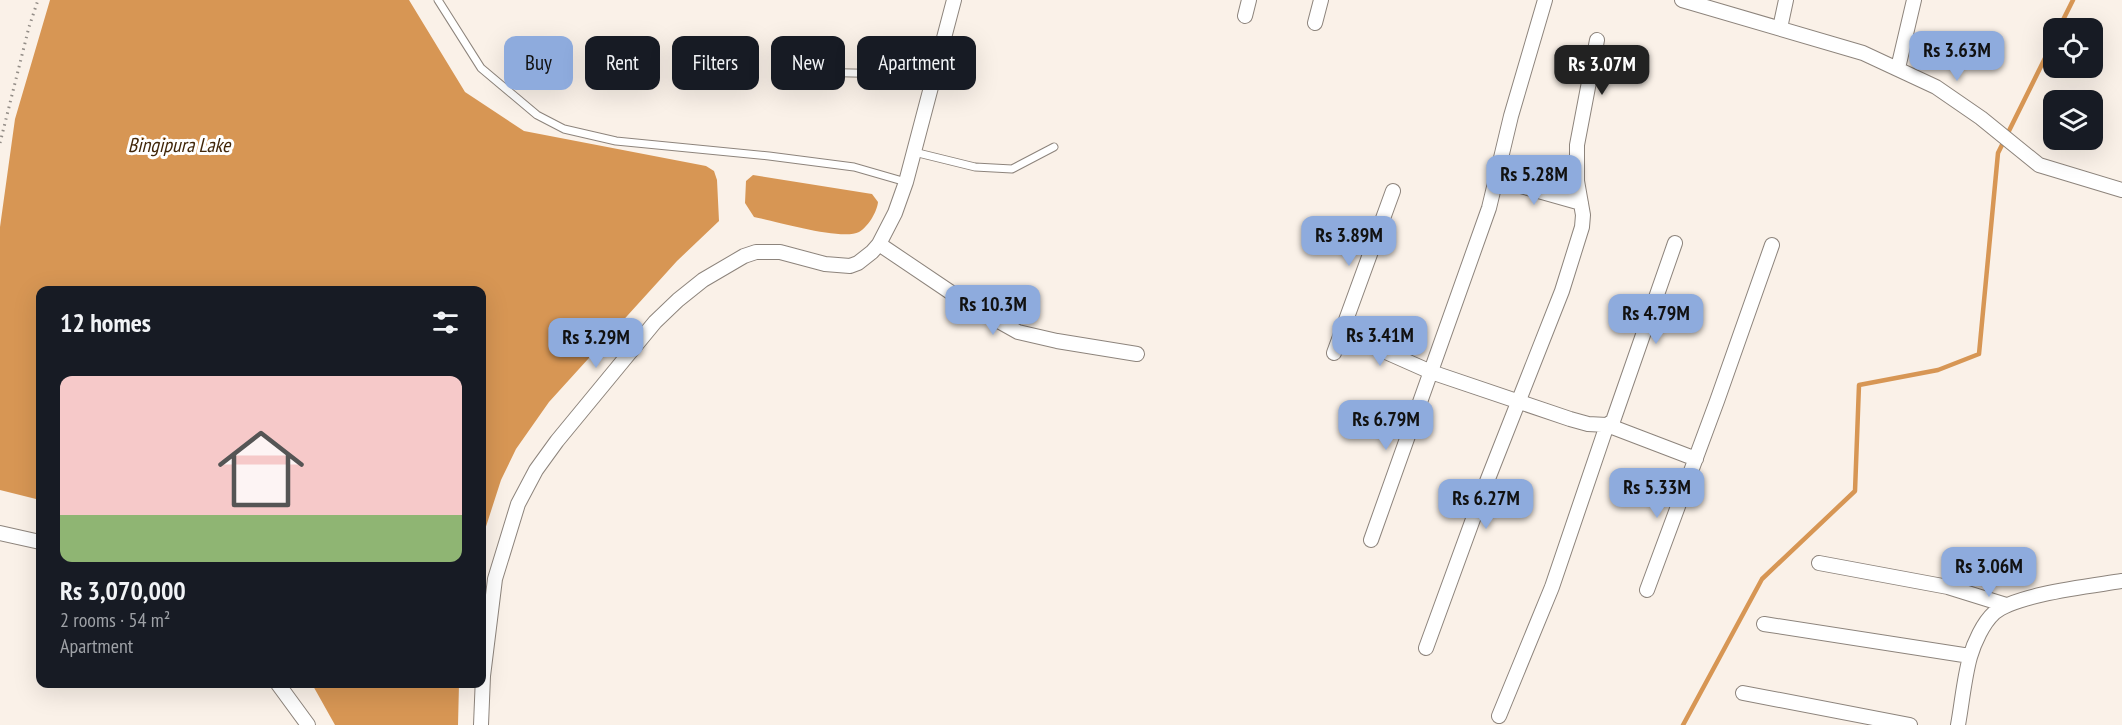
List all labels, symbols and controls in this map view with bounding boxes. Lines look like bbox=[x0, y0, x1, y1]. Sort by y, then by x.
map controls bbox=[2043, 18, 2103, 150]
button: locate bbox=[2043, 18, 2103, 78]
pin: Rs 3.63M bbox=[1895, 31, 2019, 82]
chip: Buy bbox=[504, 36, 573, 90]
chip: Rent bbox=[585, 36, 660, 90]
chip: Filters bbox=[672, 36, 759, 90]
chip: New bbox=[771, 36, 845, 90]
chip: Apartment bbox=[857, 36, 976, 90]
text: Rs 3.63M bbox=[1923, 37, 1991, 63]
pin: Rs 3.07M bbox=[1540, 45, 1664, 96]
text: Rs 3.07M bbox=[1568, 51, 1636, 77]
button: layers bbox=[2043, 90, 2103, 150]
water label: Bingipura Lake bbox=[128, 132, 232, 158]
pin: Rs 5.28M bbox=[1472, 155, 1596, 206]
text: Rs 5.28M bbox=[1500, 161, 1568, 187]
pin: Rs 3.89M bbox=[1287, 216, 1411, 267]
text: Rs 3.89M bbox=[1315, 222, 1383, 248]
pin: Rs 10.3M bbox=[931, 285, 1055, 336]
text: Rs 10.3M bbox=[959, 291, 1027, 317]
pin: Rs 4.79M bbox=[1594, 294, 1718, 345]
text: Rs 4.79M bbox=[1622, 300, 1690, 326]
text: 12 homes bbox=[60, 306, 151, 339]
icon: filters bbox=[429, 306, 462, 339]
pin: Rs 3.41M bbox=[1318, 316, 1442, 367]
pin: Rs 3.29M bbox=[534, 318, 658, 369]
text: Rs 3.41M bbox=[1346, 322, 1414, 348]
text: Rs 3.29M bbox=[562, 324, 630, 350]
pin: Rs 6.79M bbox=[1324, 400, 1448, 451]
text: Rs 6.79M bbox=[1352, 406, 1420, 432]
icon: home bbox=[207, 415, 315, 523]
pin: Rs 5.33M bbox=[1595, 468, 1719, 519]
text: Rs 5.33M bbox=[1623, 474, 1691, 500]
pin: Rs 6.27M bbox=[1424, 479, 1548, 530]
text: Rs 6.27M bbox=[1452, 485, 1520, 511]
pin: Rs 3.06M bbox=[1927, 547, 2051, 598]
text: Rs 3.06M bbox=[1955, 553, 2023, 579]
text: Rs 3,070,000 bbox=[60, 574, 186, 607]
text: 2 rooms · 54 m² bbox=[60, 607, 170, 633]
text: Apartment bbox=[60, 633, 133, 659]

